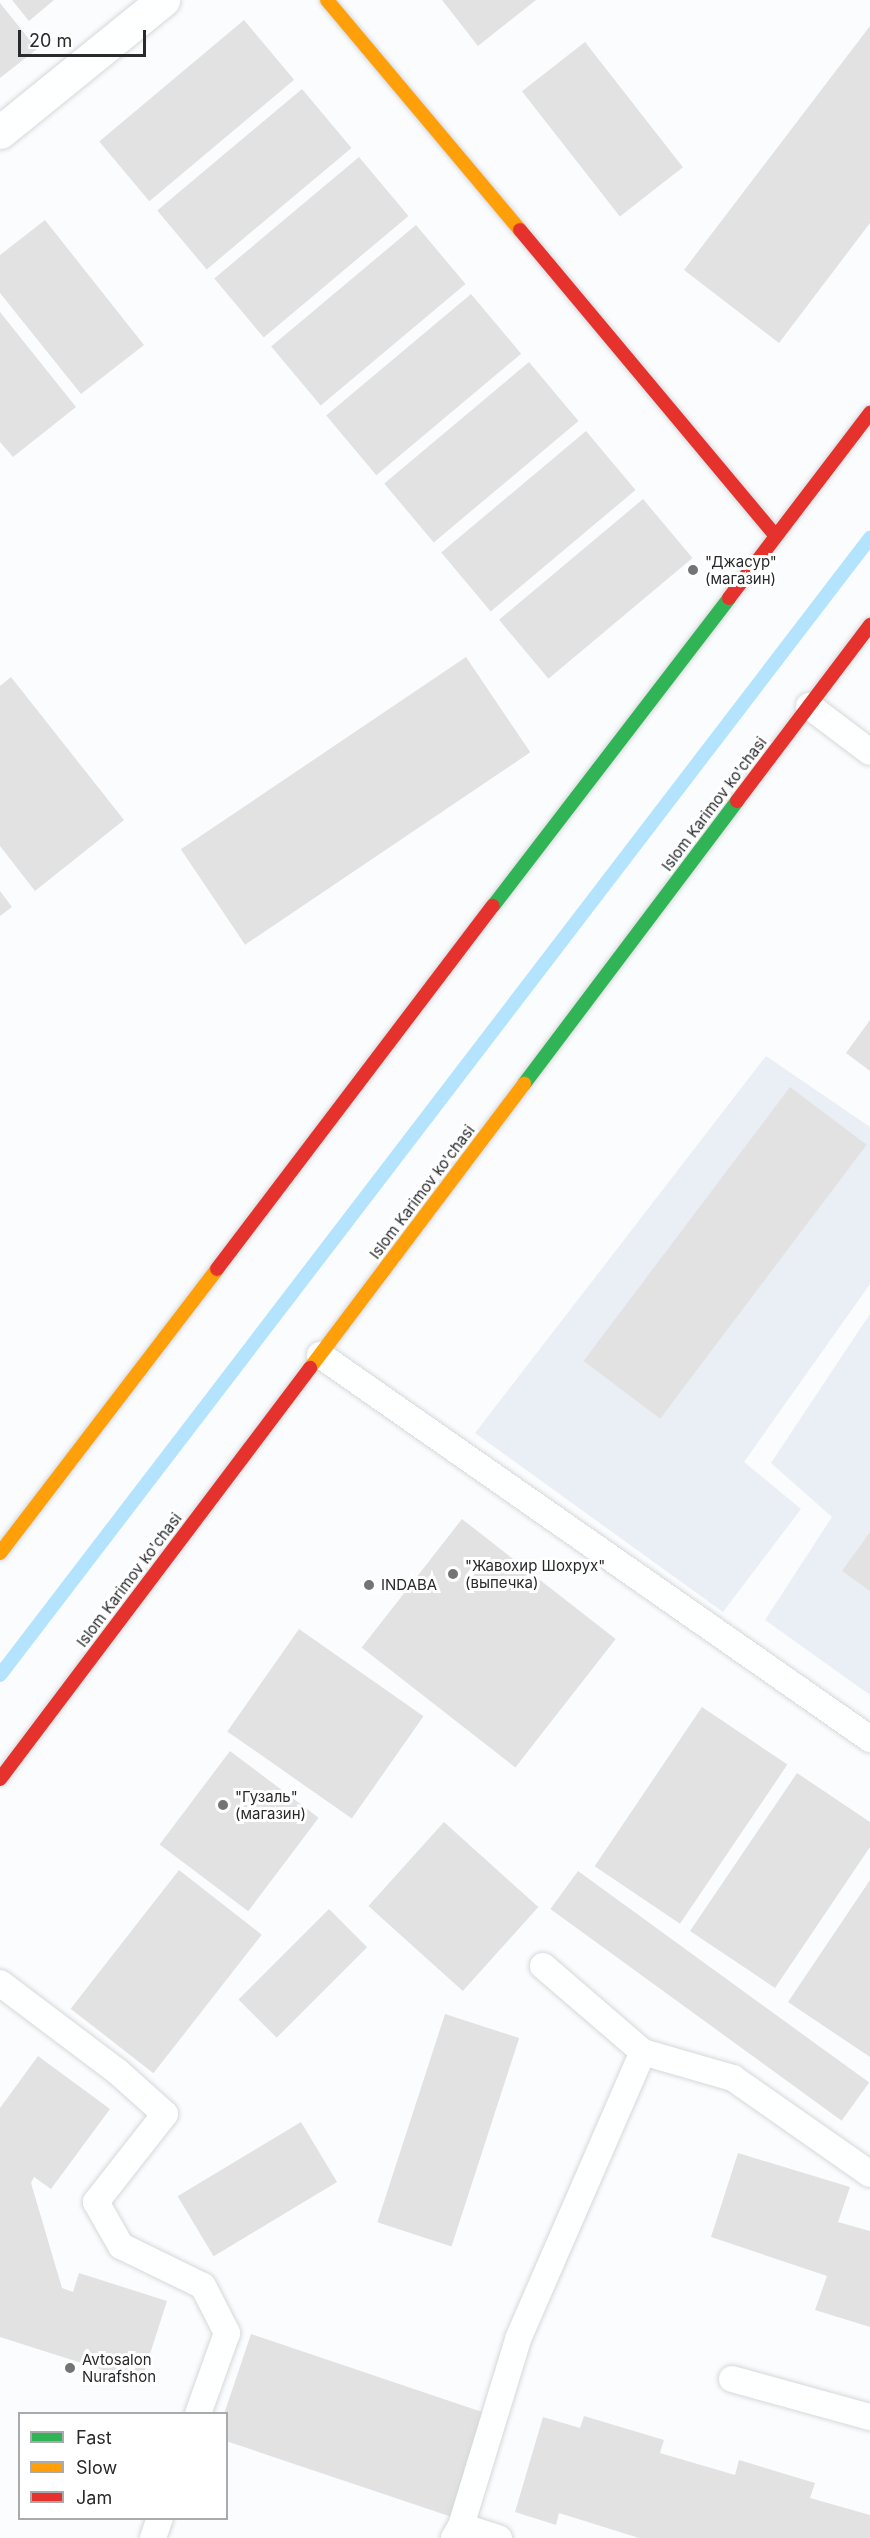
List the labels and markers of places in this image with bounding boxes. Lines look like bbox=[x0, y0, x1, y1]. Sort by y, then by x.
place label: "Джасур" (магазин) bbox=[705, 552, 777, 587]
marker: "Джасур" (магазин) bbox=[686, 563, 700, 577]
place label: "Жавохир Шохрух" (выпечка) bbox=[465, 1556, 605, 1591]
marker: "Жавохир Шохрух" (выпечка) bbox=[446, 1567, 460, 1581]
place label: INDABA bbox=[381, 1576, 437, 1594]
marker: INDABA bbox=[362, 1578, 376, 1592]
place label: "Гузаль" (магазин) bbox=[235, 1787, 306, 1822]
marker: "Гузаль" (магазин) bbox=[216, 1798, 230, 1812]
place label: Avtosalon Nurafshon bbox=[82, 2350, 156, 2385]
marker: Avtosalon Nurafshon bbox=[63, 2361, 77, 2375]

